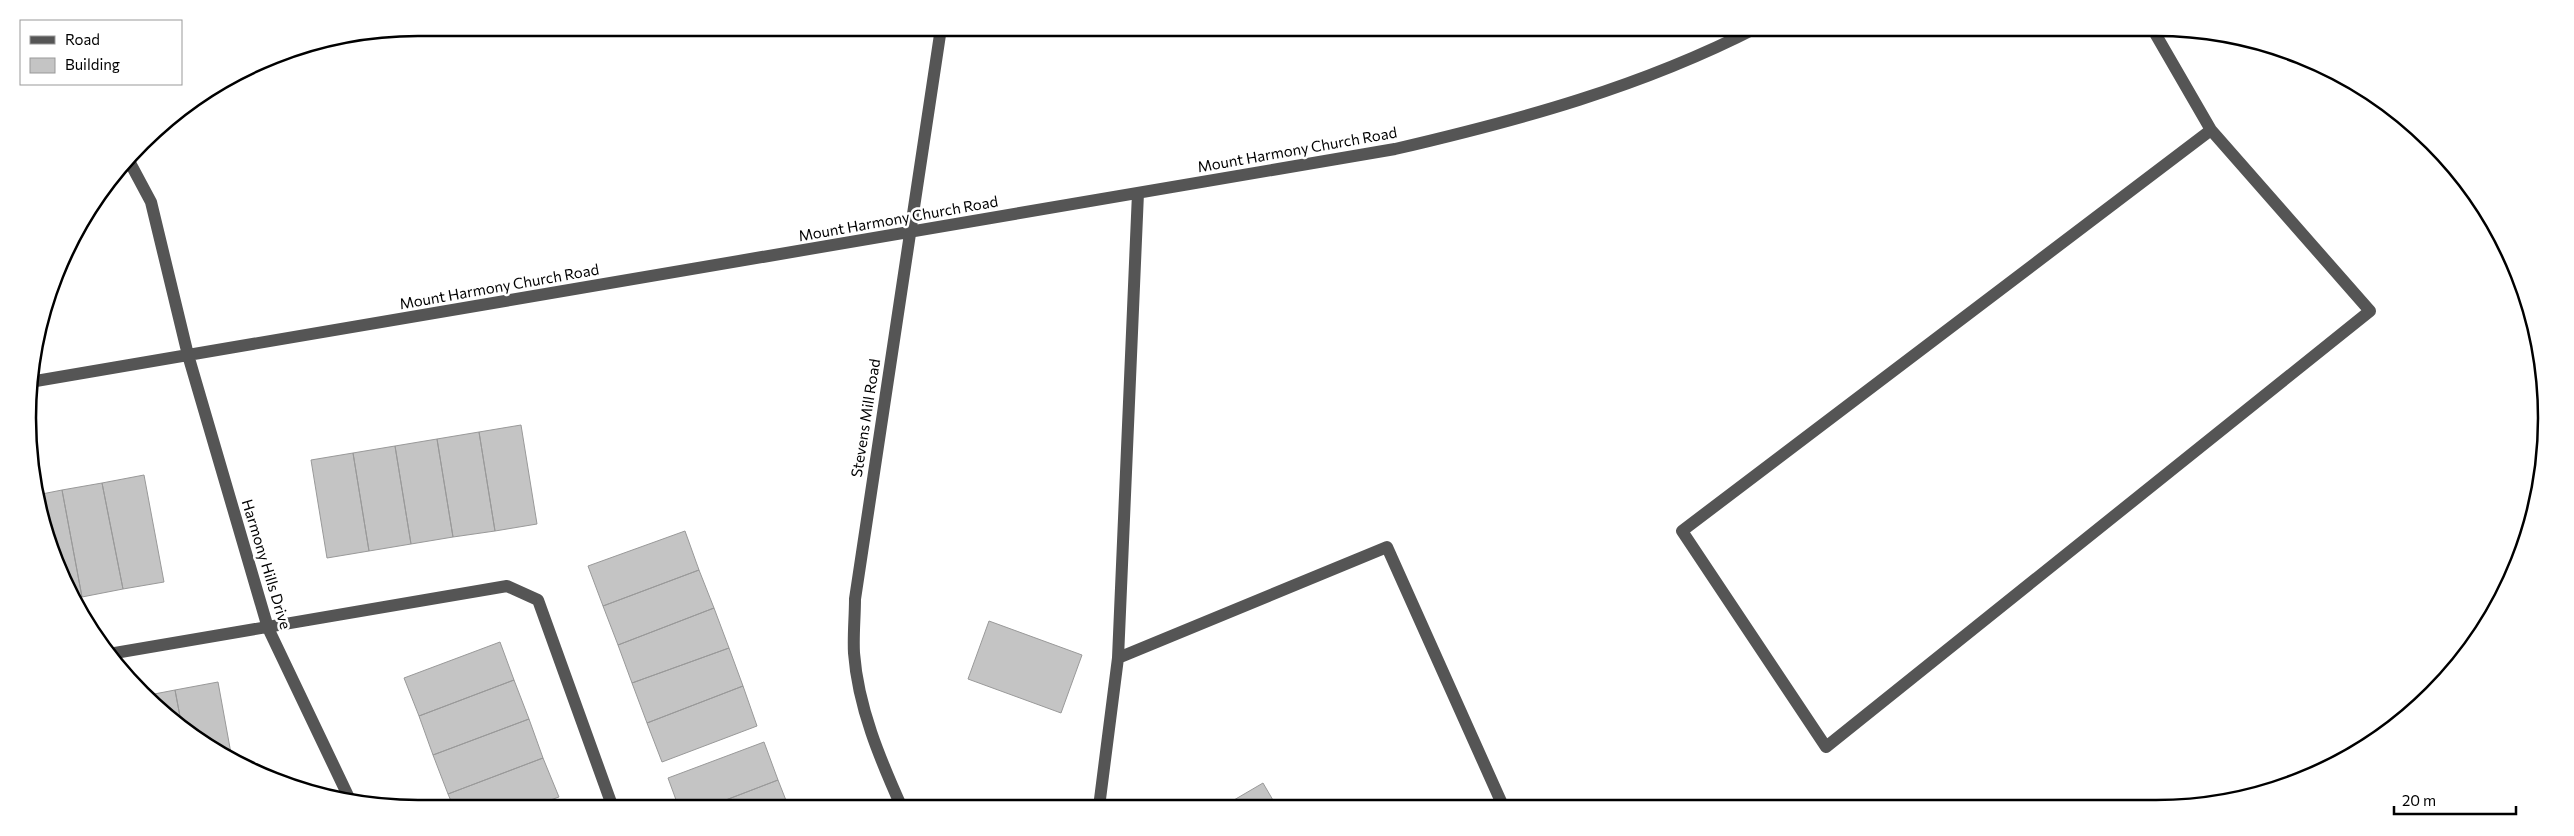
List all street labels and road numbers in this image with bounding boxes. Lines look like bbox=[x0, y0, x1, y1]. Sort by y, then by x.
street label: Mount Harmony Church Road bbox=[1196, 123, 1398, 175]
street label: Mount Harmony Church Road bbox=[797, 192, 999, 244]
street label: Mount Harmony Church Road bbox=[398, 260, 600, 312]
street label: Stevens Mill Road bbox=[847, 357, 883, 479]
street label: Harmony Hills Drive bbox=[239, 497, 295, 631]

